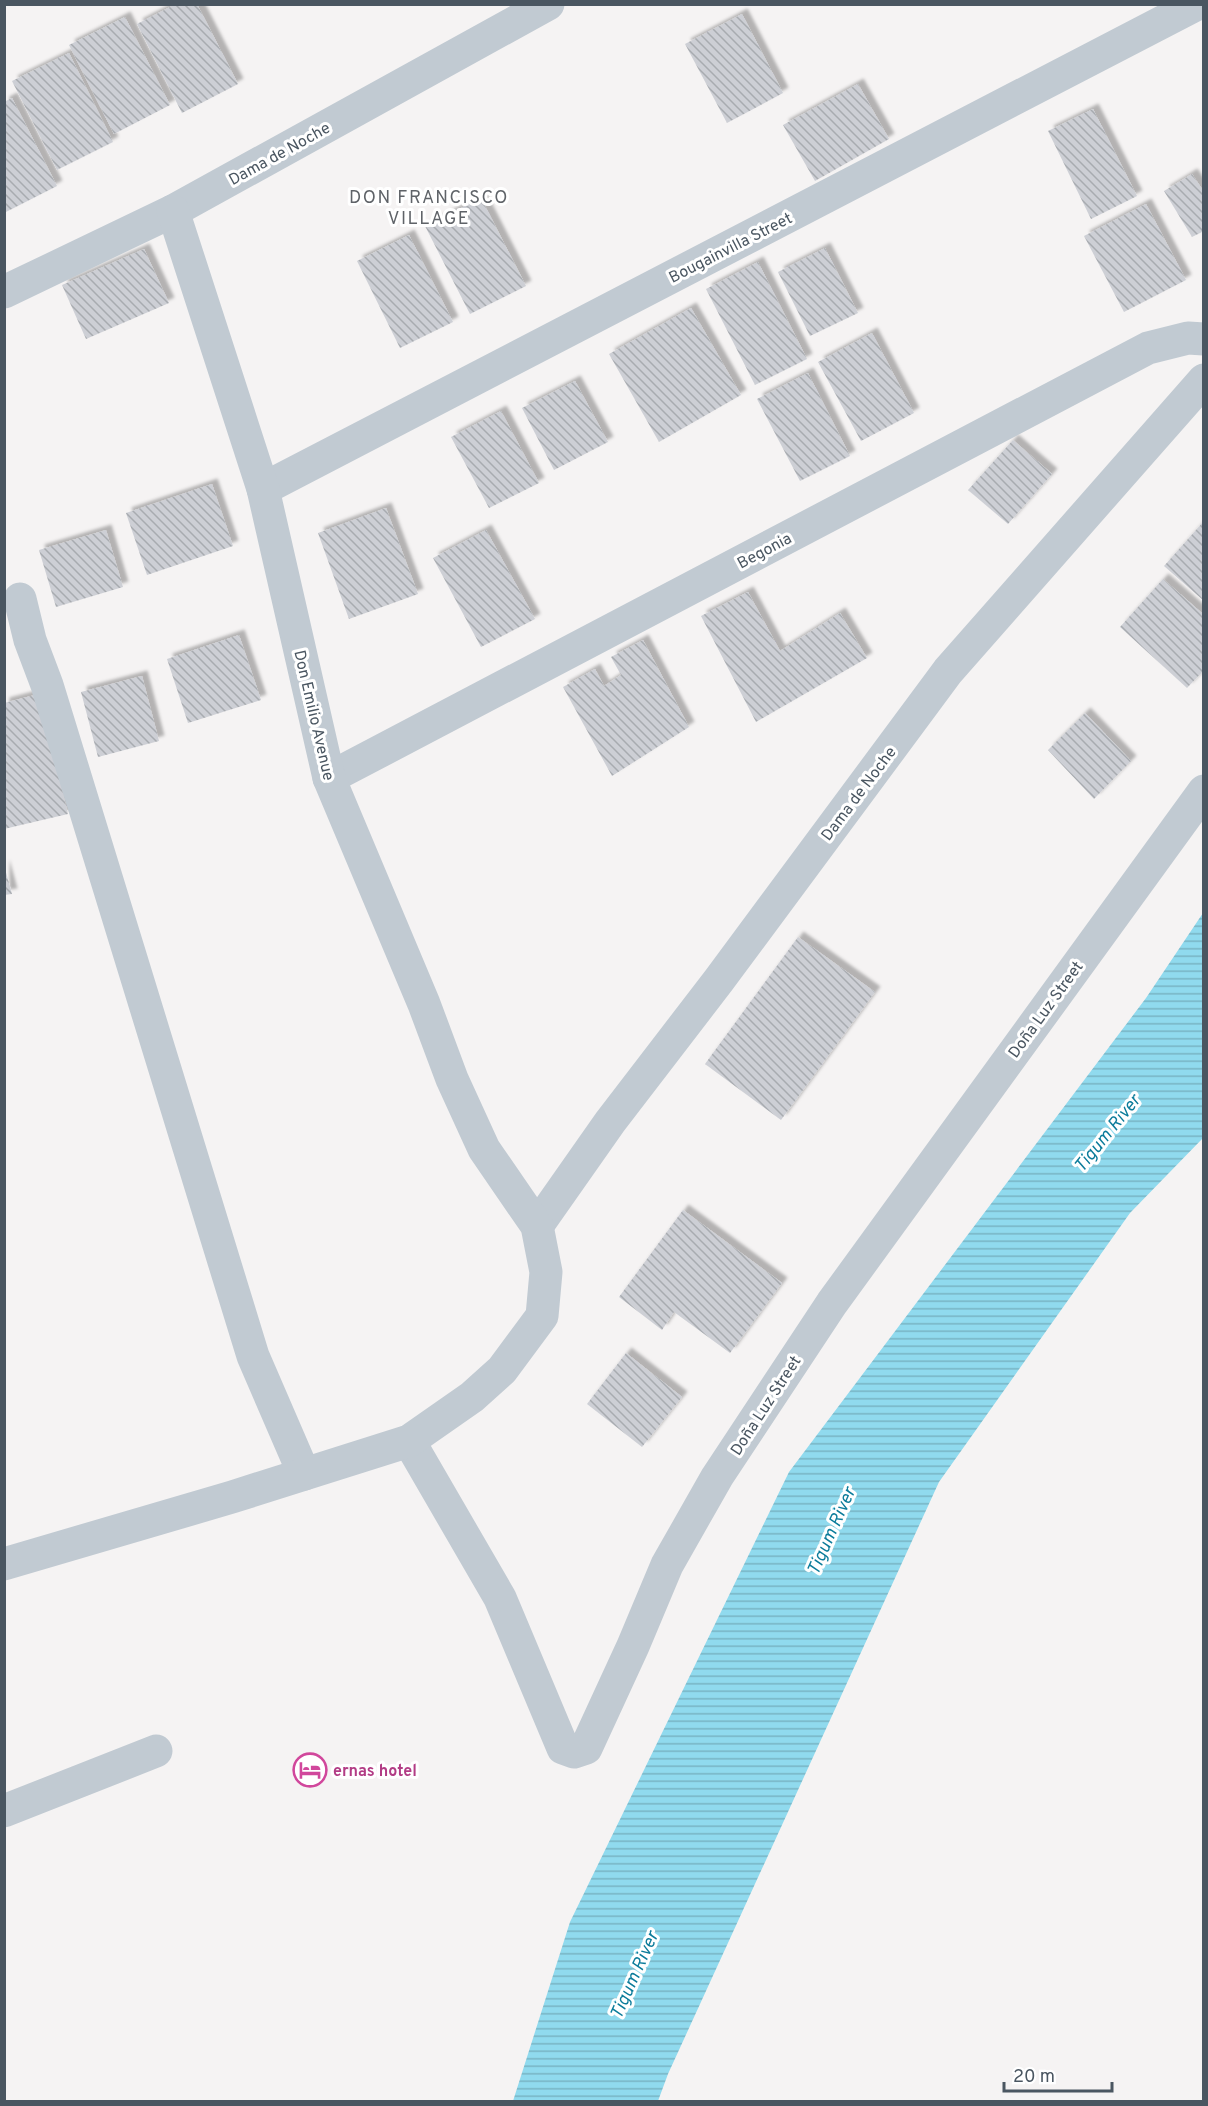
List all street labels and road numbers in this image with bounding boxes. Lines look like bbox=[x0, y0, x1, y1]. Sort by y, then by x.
street label: Dama de Noche bbox=[226, 119, 334, 191]
street label: Bougainvilla Street bbox=[666, 209, 796, 289]
street label: Begonia bbox=[734, 529, 796, 574]
street label: Don Emilio Avenue bbox=[288, 648, 338, 783]
street label: Dama de Noche bbox=[818, 743, 902, 845]
street label: Doña Luz Street bbox=[1005, 958, 1088, 1063]
street label: Doña Luz Street bbox=[727, 1352, 806, 1460]

